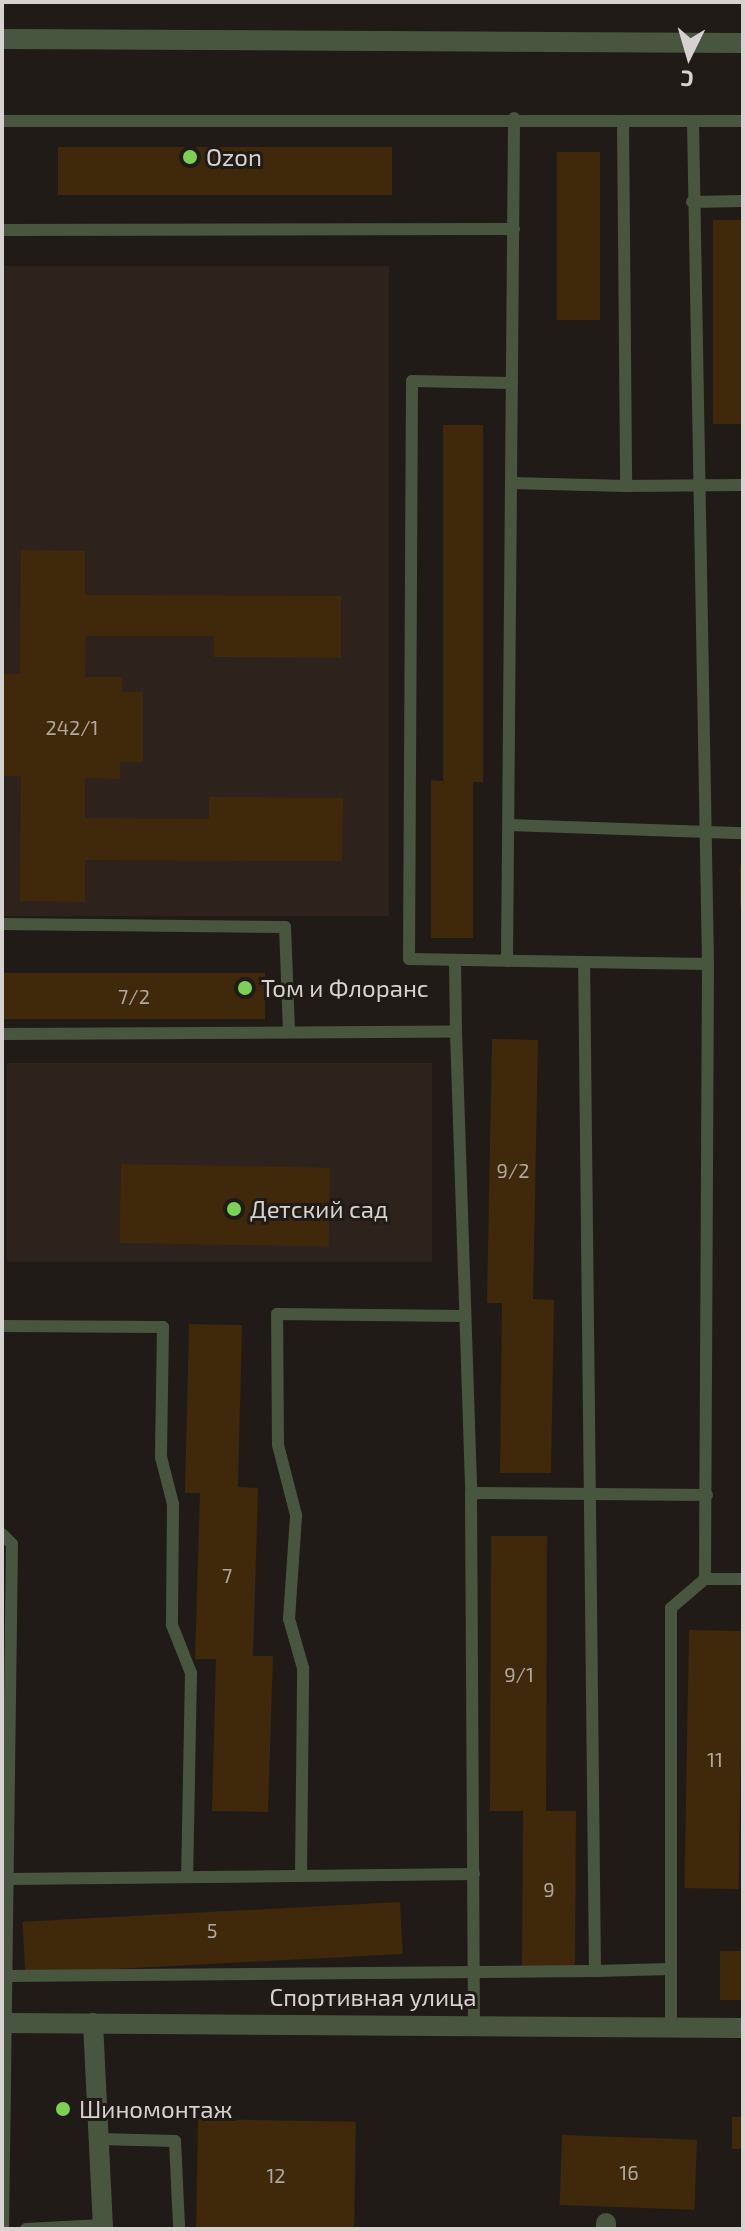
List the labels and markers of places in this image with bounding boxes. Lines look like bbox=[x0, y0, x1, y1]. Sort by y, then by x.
place label: Ozon bbox=[206, 143, 262, 171]
marker: Ozon bbox=[181, 148, 199, 166]
place label: Том и Флоранс bbox=[261, 974, 429, 1002]
marker: Том и Флоранс bbox=[236, 979, 254, 997]
place label: Детский сад bbox=[250, 1195, 388, 1223]
marker: Детский сад bbox=[225, 1200, 243, 1218]
place label: Шиномонтаж bbox=[79, 2095, 233, 2123]
marker: Шиномонтаж bbox=[54, 2100, 72, 2118]

